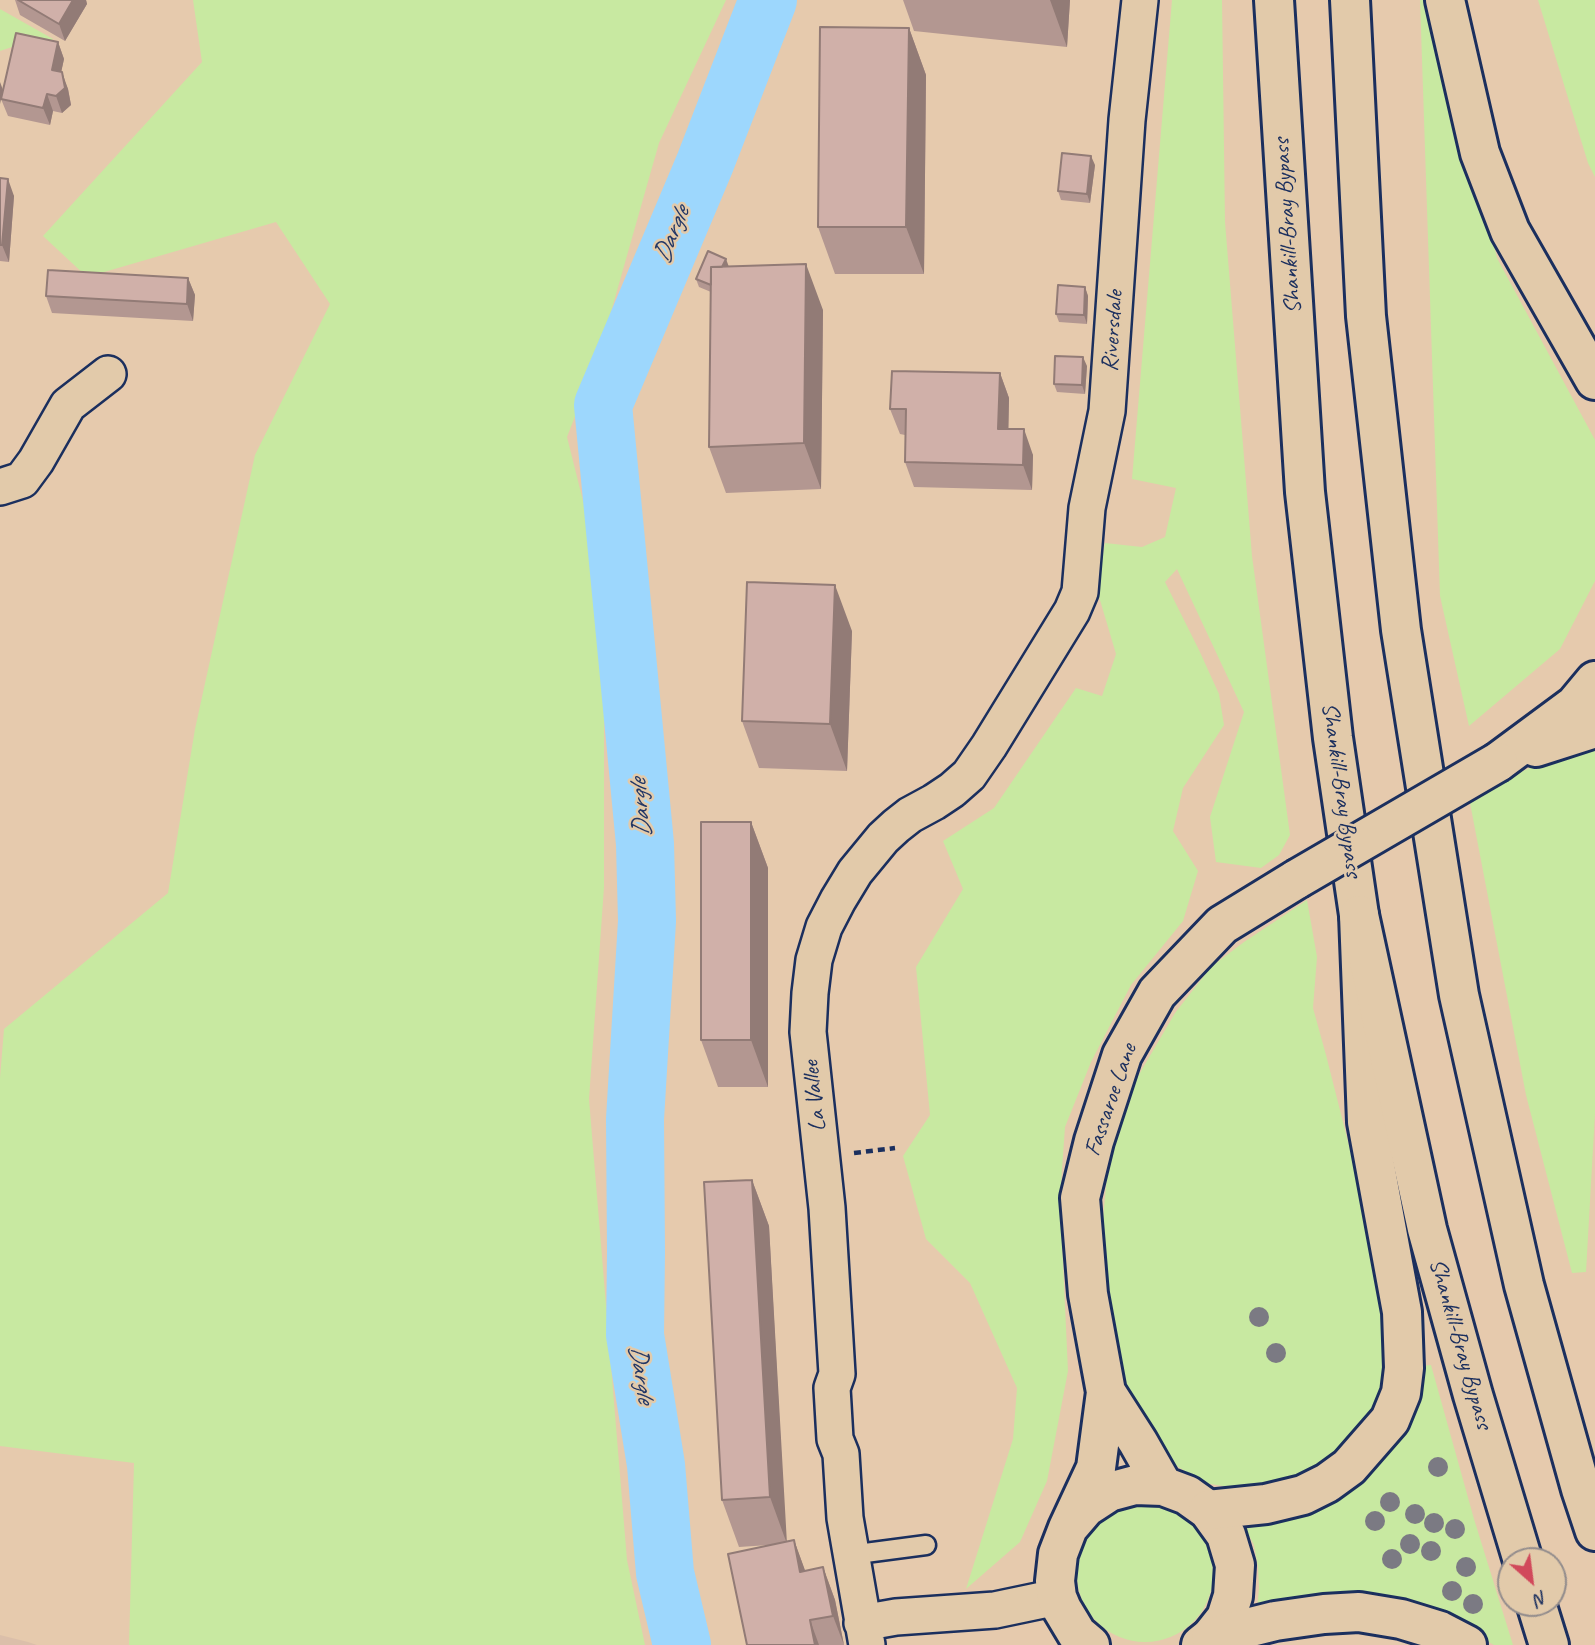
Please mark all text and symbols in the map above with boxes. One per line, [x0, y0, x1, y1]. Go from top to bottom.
street label: Shankill-Bray Bypass [1268, 137, 1308, 315]
water label: Dargle [647, 202, 697, 268]
street label: Riversdale [1096, 289, 1130, 373]
street label: Shankill-Bray Bypass [1315, 701, 1367, 879]
water label: Dargle [623, 778, 659, 838]
street label: Fassaroe Lane [1078, 1040, 1144, 1160]
street label: La Vallee [797, 1059, 833, 1133]
street label: Shankill-Bray Bypass [1422, 1256, 1498, 1432]
water label: Dargle [621, 1343, 661, 1405]
north arrow [1497, 1547, 1567, 1617]
text: N [1530, 1585, 1552, 1612]

